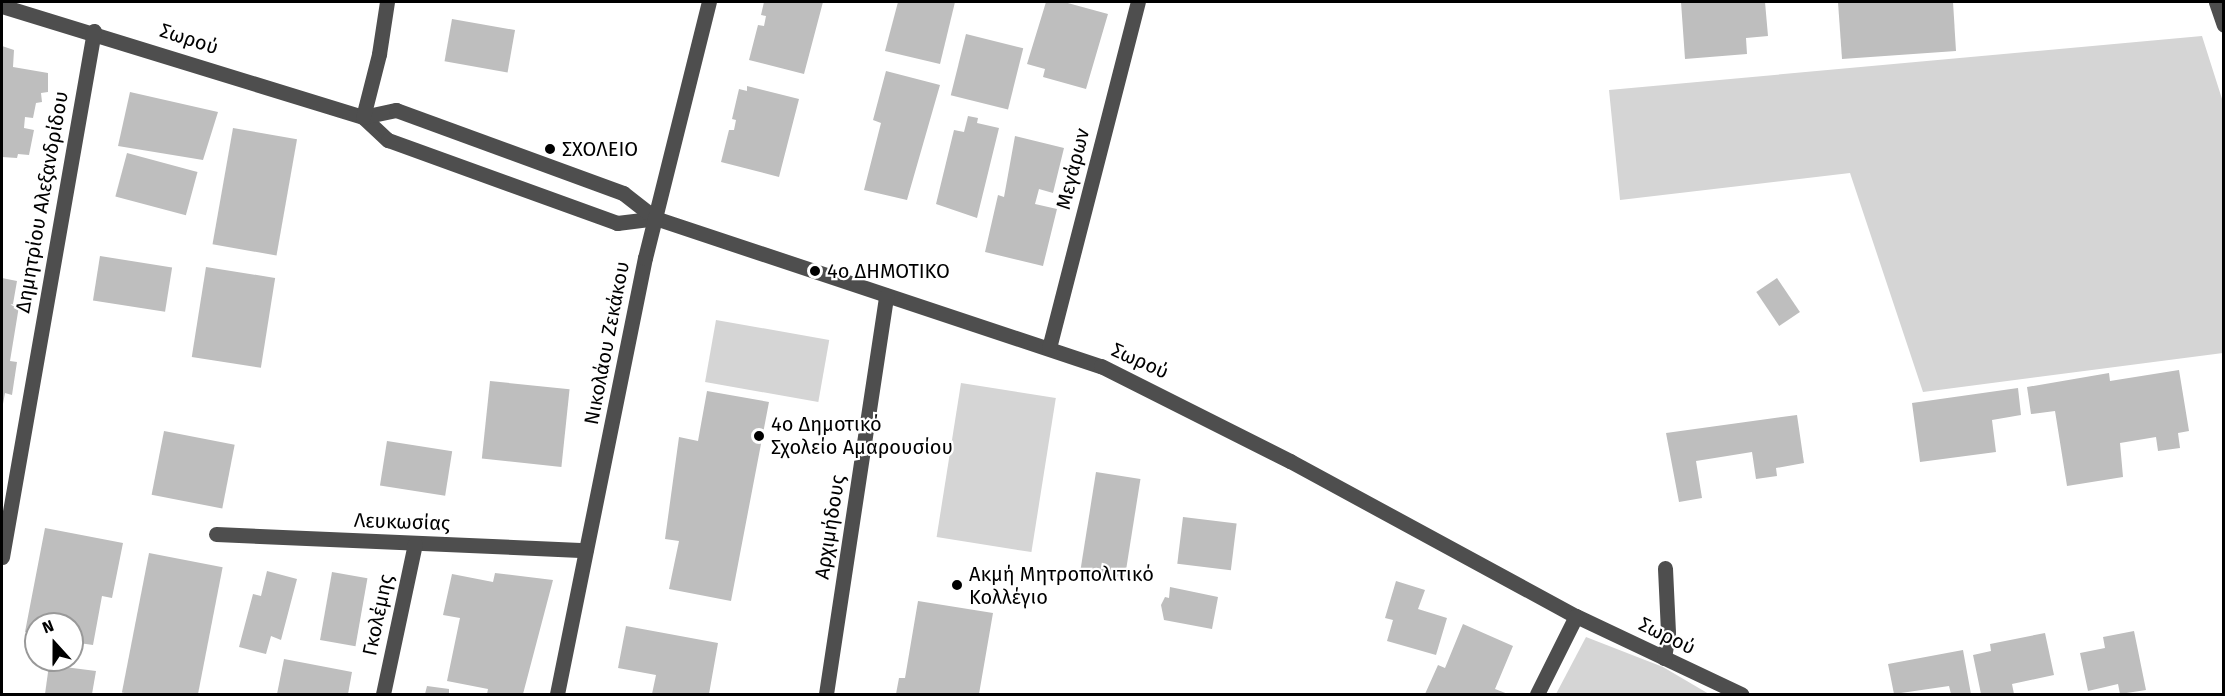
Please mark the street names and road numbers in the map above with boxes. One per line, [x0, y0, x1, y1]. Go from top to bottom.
street label: Σωρού [157, 18, 221, 60]
street label: Δημητρίου Αλεξανδρίδου [11, 89, 73, 315]
street label: Μεγάρων [1051, 126, 1095, 212]
street label: Νικολάου Ζεκάκου [579, 259, 635, 427]
street label: Σωρού [1108, 338, 1172, 384]
street label: Αρχιμήδους [810, 473, 850, 581]
street label: Λευκωσίας [353, 508, 451, 536]
street label: Γκολέμης [358, 572, 398, 658]
street label: Σωρού [1635, 612, 1699, 660]

